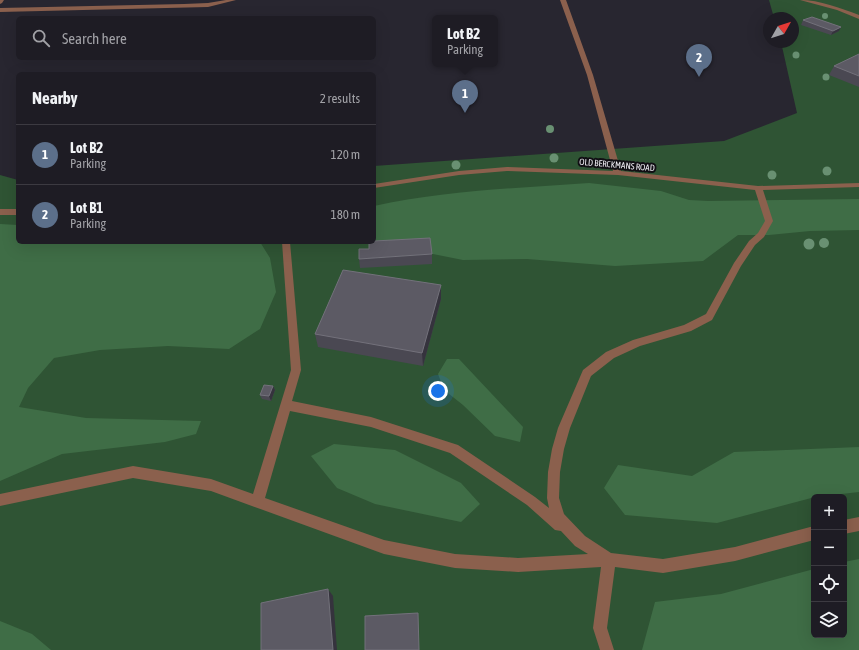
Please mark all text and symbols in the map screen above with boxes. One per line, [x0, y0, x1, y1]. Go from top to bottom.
north arrow [763, 12, 799, 48]
popup [432, 15, 498, 67]
search box [16, 16, 376, 60]
text: Lot B2 [447, 25, 480, 42]
icon: search [30, 27, 52, 49]
text: Search here [62, 30, 127, 47]
text: Parking [447, 42, 483, 57]
pin: 2 [686, 44, 712, 77]
pin: 1 [452, 80, 478, 113]
text: Nearby [32, 88, 78, 108]
text: 2 results [320, 91, 360, 106]
text: Lot B2 [70, 139, 103, 156]
text: 1 [42, 147, 48, 162]
text: 120 m [331, 147, 360, 162]
text: Parking [70, 156, 106, 171]
street label: OLD BERCKMANS ROAD [579, 157, 655, 173]
text: Lot B1 [70, 199, 103, 216]
text: 2 [42, 207, 48, 222]
text: 180 m [331, 207, 360, 222]
text: Parking [70, 216, 106, 231]
your location [428, 381, 448, 401]
map controls [811, 494, 847, 638]
button: + [811, 494, 847, 530]
button: − [811, 530, 847, 566]
button: locate [811, 566, 847, 602]
button: layers [811, 602, 847, 638]

